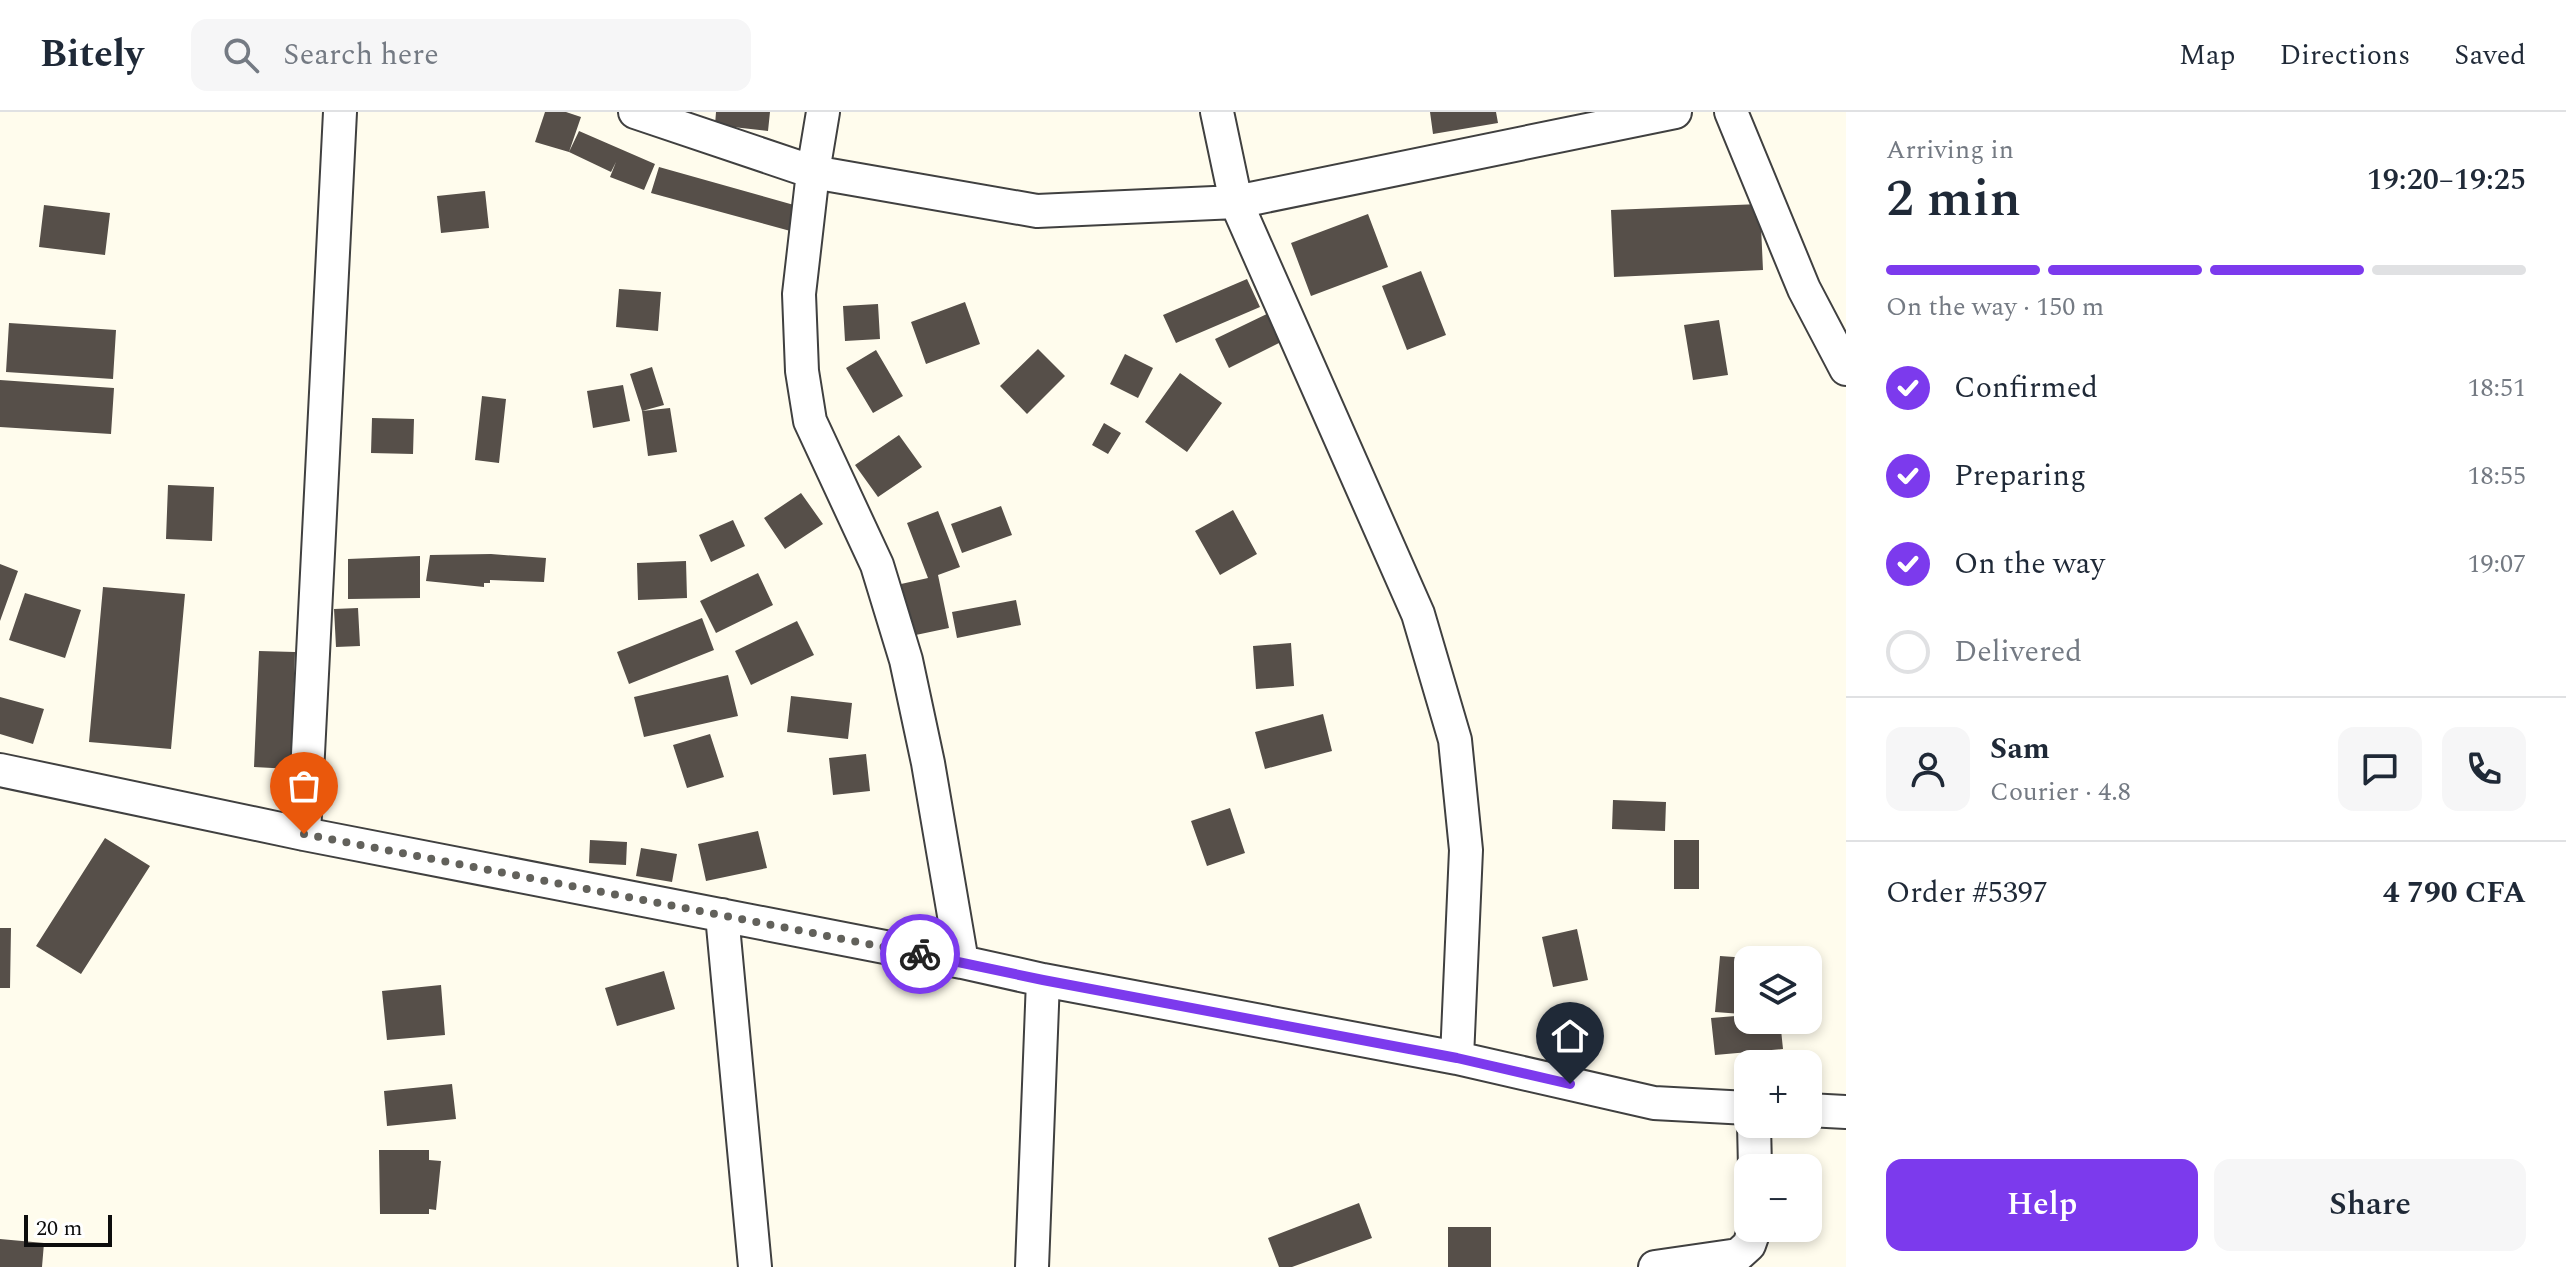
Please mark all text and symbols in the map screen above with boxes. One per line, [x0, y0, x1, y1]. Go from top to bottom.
search box [191, 19, 751, 91]
text: Bitely [40, 26, 143, 84]
text: Search here [283, 32, 439, 78]
icon: search [219, 33, 263, 77]
text: Map [2179, 34, 2236, 77]
text: Directions [2280, 34, 2410, 77]
text: Saved [2454, 34, 2526, 77]
text: Arriving in [1886, 130, 2014, 170]
text: 19:20–19:25 [2367, 157, 2526, 203]
text: 2 min [1886, 160, 2021, 239]
text: On the way · 150 m [1886, 287, 2104, 327]
text: Confirmed [1954, 365, 2098, 411]
icon: check [1886, 366, 1930, 410]
text: 18:51 [2467, 368, 2526, 408]
text: Preparing [1954, 453, 2086, 499]
icon: check [1886, 454, 1930, 498]
text: 18:55 [2467, 456, 2526, 496]
text: On the way [1954, 541, 2105, 587]
icon: check [1886, 542, 1930, 586]
text: 19:07 [2467, 544, 2526, 584]
text: Delivered [1954, 629, 2082, 675]
text: Sam [1990, 726, 2050, 772]
button: person [1886, 727, 1970, 811]
button: chat [2338, 727, 2422, 811]
button: phone [2442, 727, 2526, 811]
pin [270, 752, 338, 834]
icon: bag [282, 764, 326, 808]
text: Courier · 4.8 [1990, 772, 2131, 812]
text: Order #5397 [1886, 870, 2048, 916]
text: 4 790 CFA [2383, 870, 2526, 916]
courier [880, 914, 960, 994]
icon: bike [898, 932, 942, 976]
map controls [1734, 946, 1822, 1242]
button: layers [1734, 946, 1822, 1034]
pin [1536, 1002, 1604, 1084]
icon: home [1548, 1014, 1592, 1058]
button: + [1734, 1050, 1822, 1138]
button: − [1734, 1154, 1822, 1242]
button: Help [1886, 1159, 2198, 1251]
button: Share [2214, 1159, 2526, 1251]
scale bar [24, 1211, 112, 1247]
text: 20 m [36, 1212, 82, 1245]

